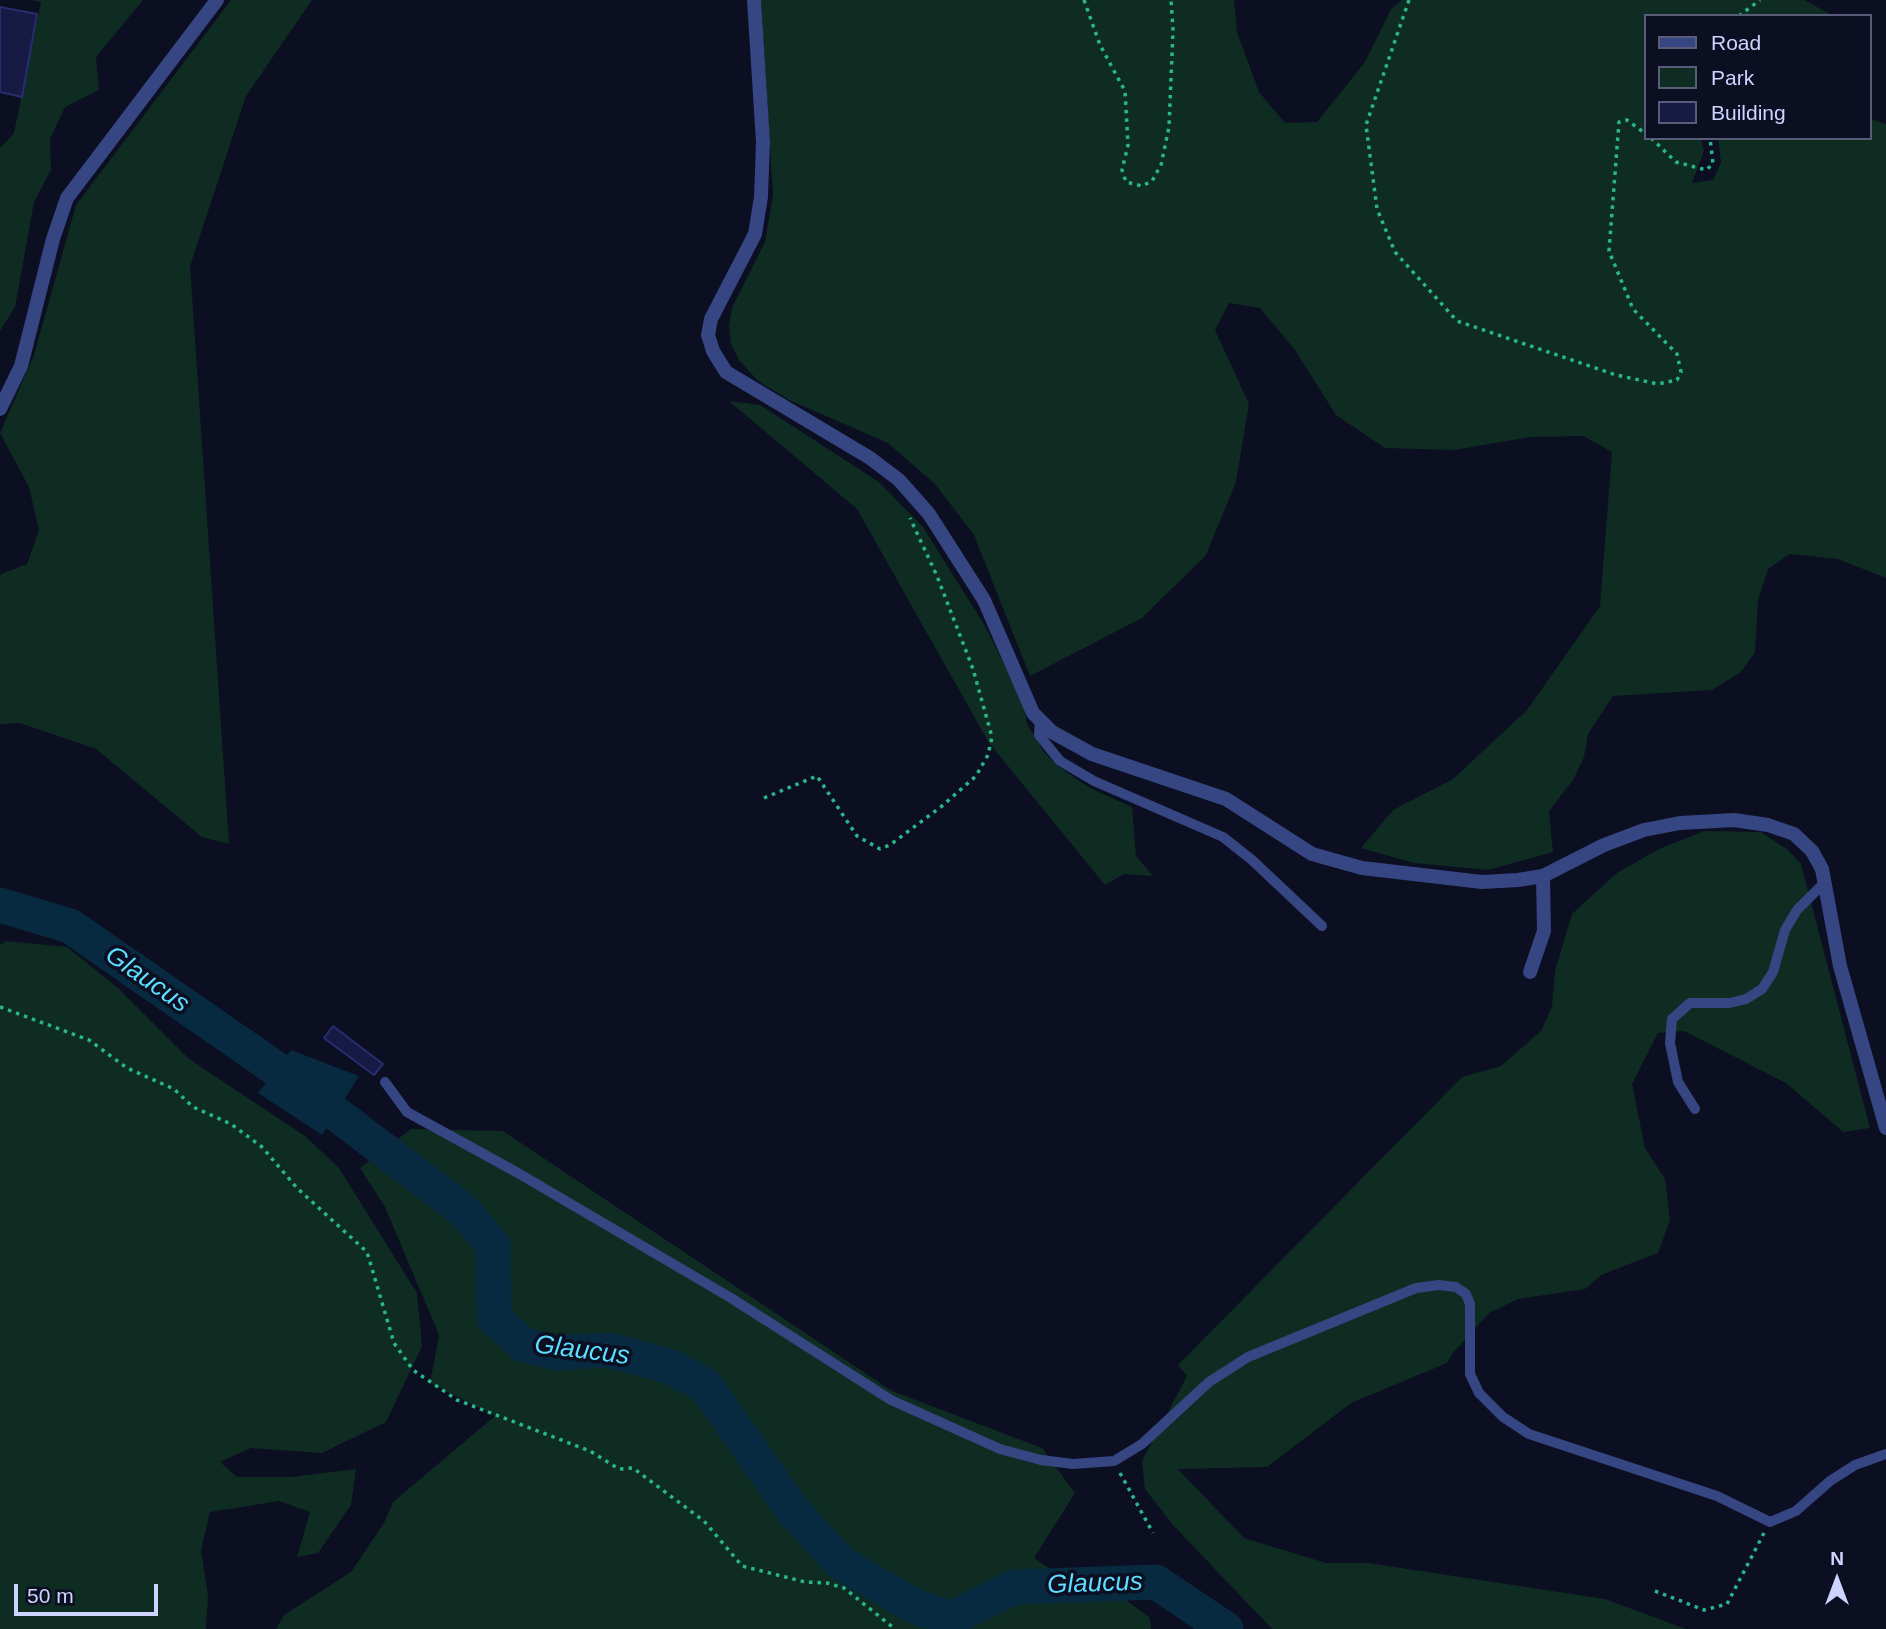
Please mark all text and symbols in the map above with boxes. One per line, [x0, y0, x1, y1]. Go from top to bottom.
legend [1644, 14, 1872, 140]
text: Road [1711, 31, 1761, 54]
text: Park [1711, 66, 1754, 89]
text: Building [1711, 101, 1786, 124]
water label: Glaucus [99, 940, 195, 1020]
water label: Glaucus [533, 1330, 631, 1372]
north arrow [1802, 1545, 1872, 1615]
text: N [1830, 1548, 1844, 1569]
water label: Glaucus [1047, 1567, 1143, 1601]
scale bar [18, 1570, 161, 1614]
text: 50 m [27, 1584, 74, 1607]

